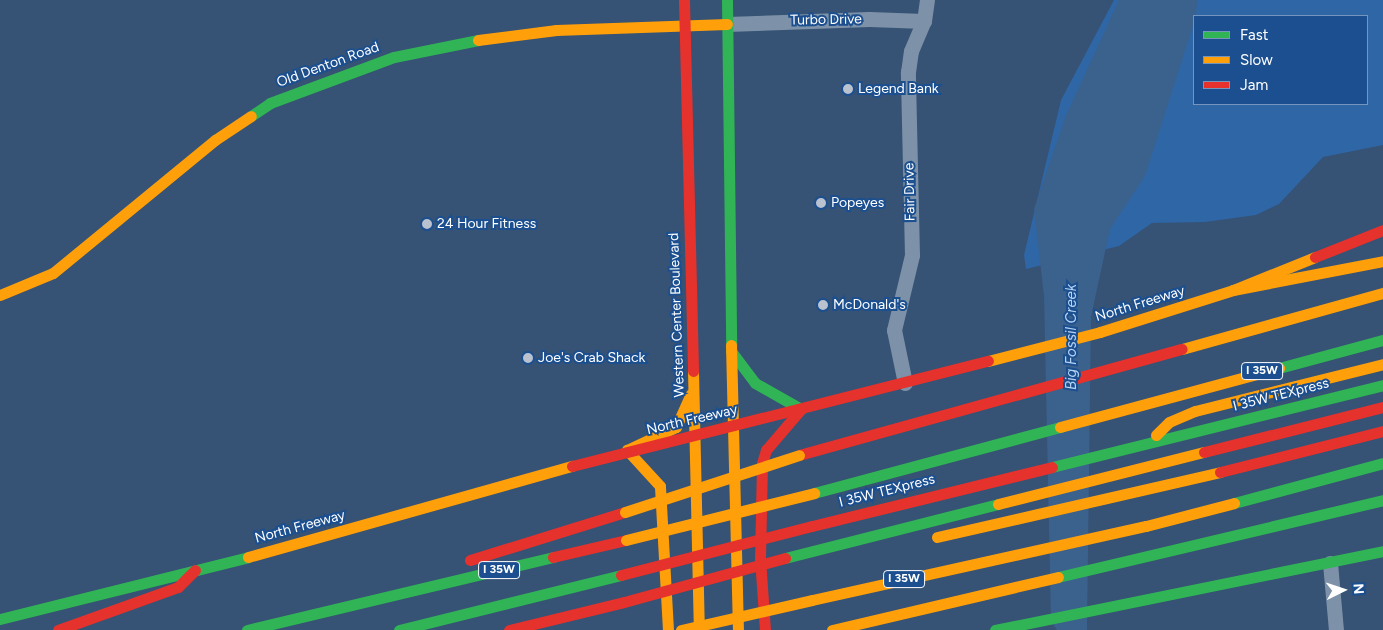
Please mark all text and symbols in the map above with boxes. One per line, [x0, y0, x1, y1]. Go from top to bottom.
street label: Turbo Drive [790, 11, 862, 29]
legend [1193, 15, 1368, 105]
text: Fast [1240, 26, 1268, 44]
street label: Old Denton Road [275, 39, 381, 91]
text: Slow [1240, 51, 1273, 69]
text: Jam [1240, 76, 1268, 94]
place label: Legend Bank [858, 81, 939, 97]
marker: Legend Bank [842, 83, 854, 95]
street label: Fair Drive [901, 163, 919, 221]
place label: Popeyes [831, 195, 884, 211]
marker: Popeyes [815, 197, 827, 209]
place label: 24 Hour Fitness [437, 216, 536, 232]
marker: 24 Hour Fitness [421, 218, 433, 230]
street label: Western Center Boulevard [666, 232, 688, 398]
street label: North Freeway [1093, 282, 1187, 326]
water label: Big Fossil Creek [1063, 284, 1081, 390]
place label: McDonald's [833, 297, 906, 313]
marker: McDonald's [817, 299, 829, 311]
place label: Joe's Crab Shack [538, 350, 645, 366]
marker: Joe's Crab Shack [522, 352, 534, 364]
road number: I 35W [1241, 362, 1283, 381]
street label: I 35W TEXpress [1231, 375, 1331, 415]
street label: North Freeway [645, 401, 739, 439]
street label: I 35W TEXpress [837, 471, 937, 511]
street label: North Freeway [253, 507, 347, 547]
road number: I 35W [478, 560, 520, 580]
north arrow [1318, 565, 1368, 615]
road number: I 35W [883, 570, 925, 588]
text: N [1350, 583, 1367, 595]

